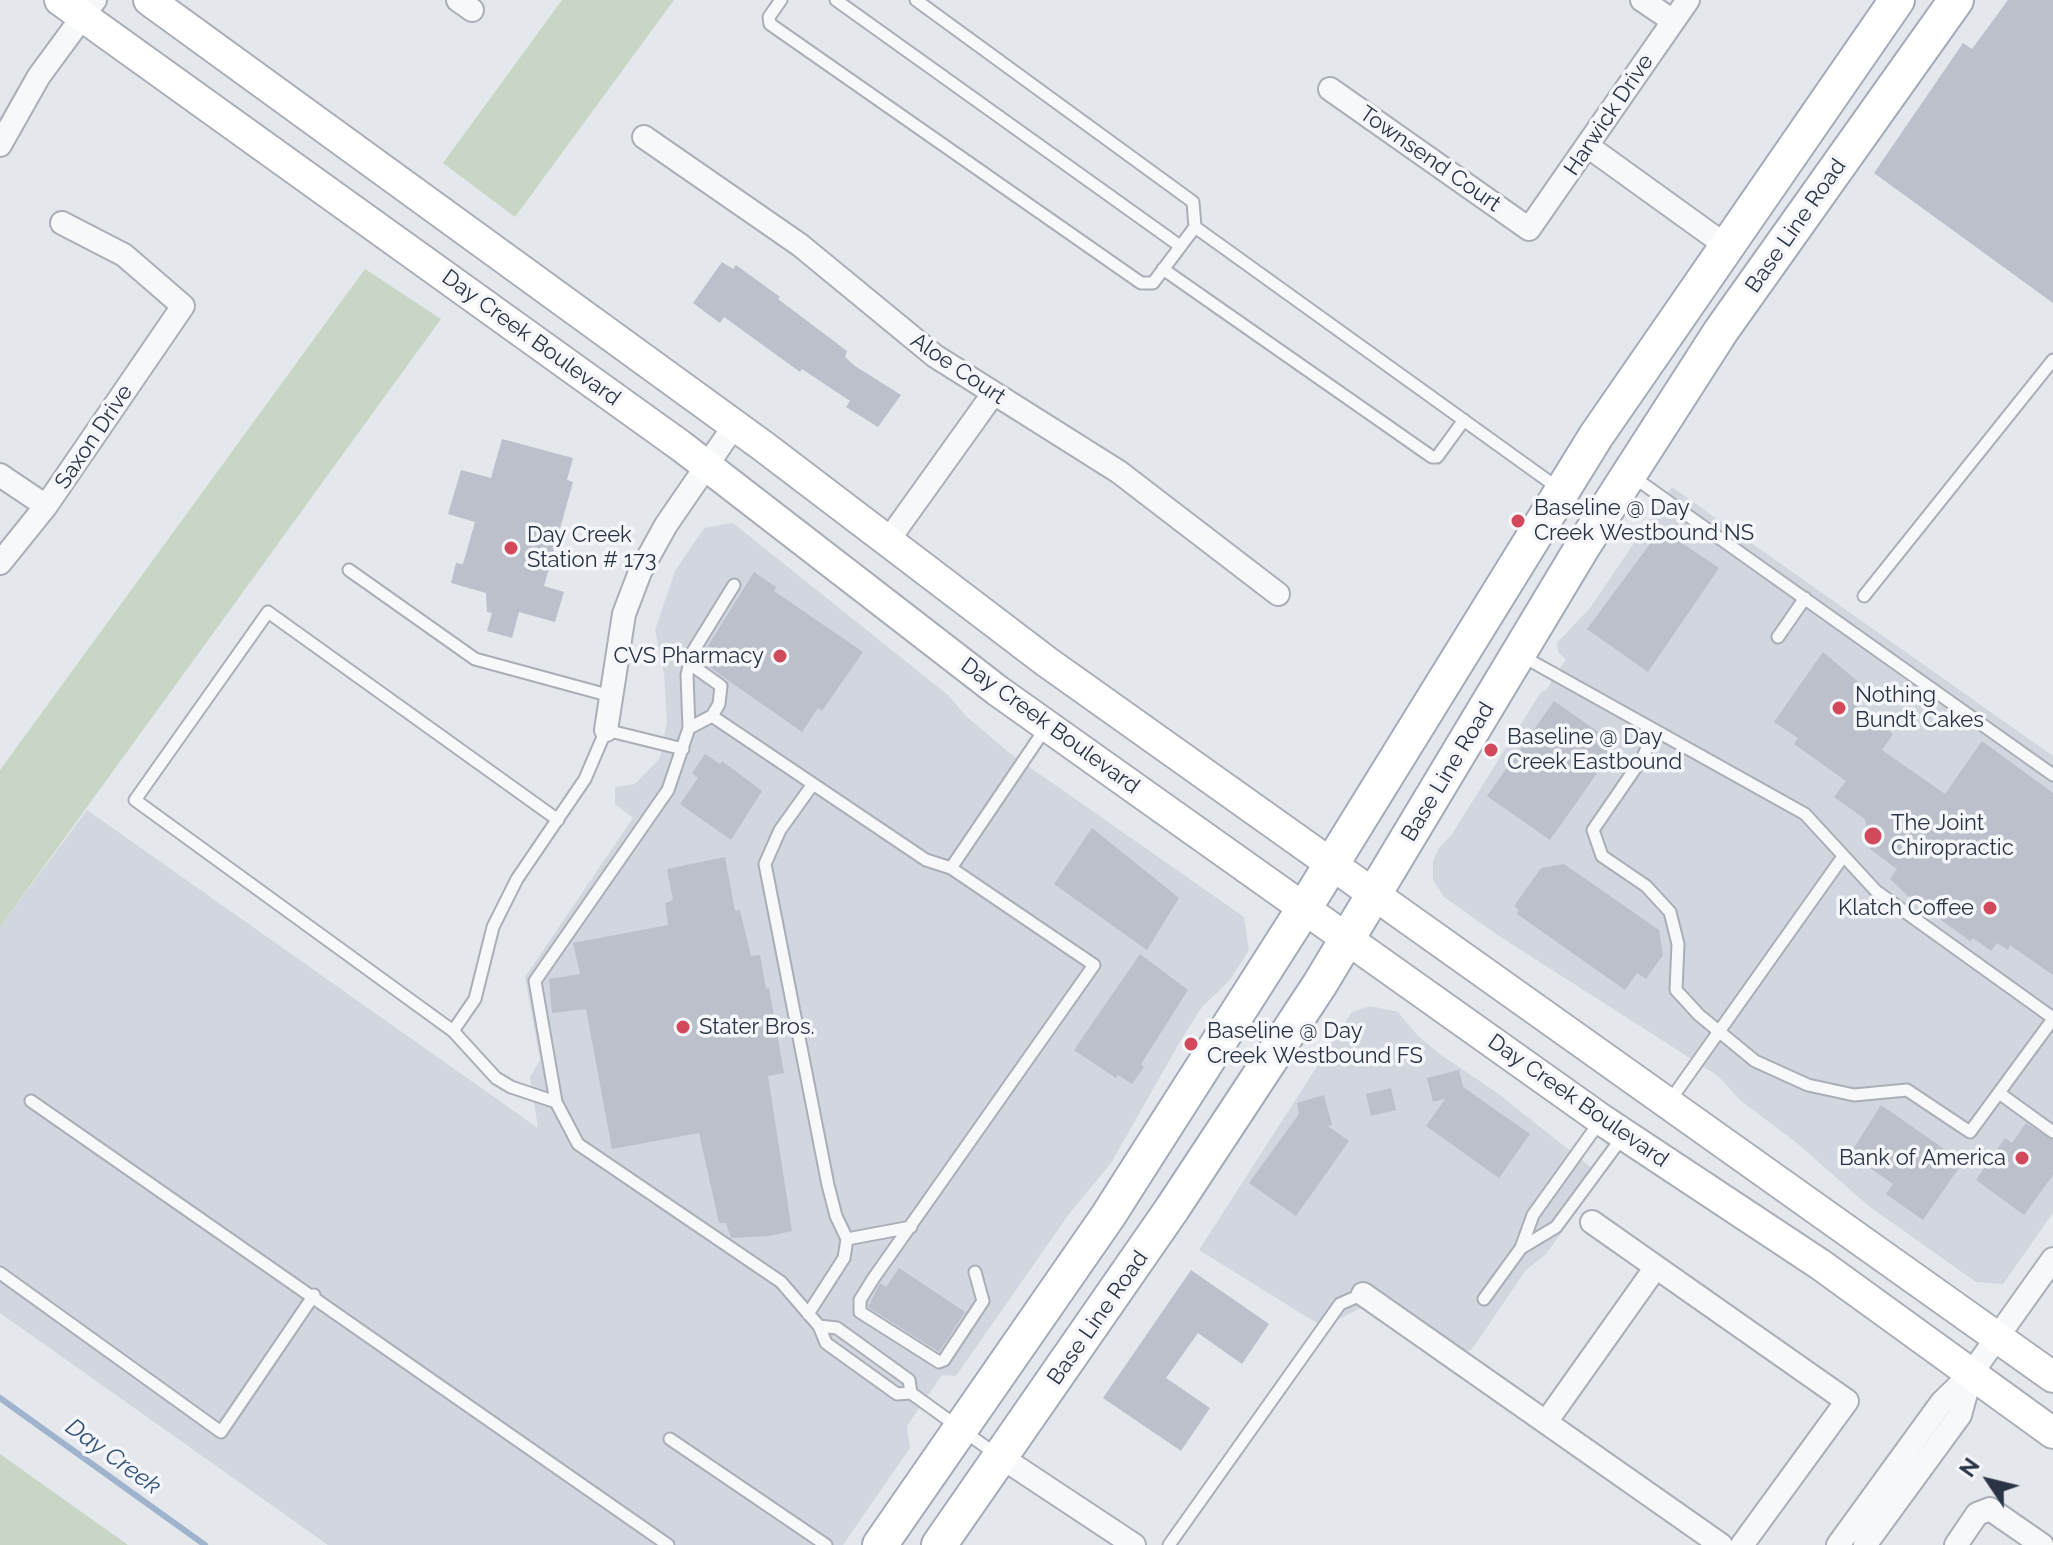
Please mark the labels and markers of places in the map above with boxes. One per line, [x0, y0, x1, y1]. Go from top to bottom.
place label: Baseline @ Day Creek Westbound NS [1534, 495, 1754, 546]
marker: Baseline @ Day Creek Westbound NS [1509, 512, 1527, 530]
place label: Day Creek Station # 173 [527, 522, 657, 574]
marker: Day Creek Station # 173 [502, 539, 520, 557]
place label: CVS Pharmacy [613, 643, 764, 669]
marker: CVS Pharmacy [771, 647, 789, 665]
place label: Nothing Bundt Cakes [1855, 682, 1984, 734]
marker: Nothing Bundt Cakes [1830, 699, 1848, 717]
place label: Baseline @ Day Creek Eastbound [1507, 724, 1682, 776]
marker: Baseline @ Day Creek Eastbound [1482, 741, 1500, 759]
place label: The Joint Chiropractic [1891, 810, 2014, 862]
marker: The Joint Chiropractic [1862, 825, 1884, 847]
place label: Klatch Coffee [1838, 895, 1974, 921]
marker: Klatch Coffee [1981, 899, 1999, 917]
place label: Stater Bros. [699, 1014, 815, 1040]
marker: Stater Bros. [674, 1018, 692, 1036]
place label: Baseline @ Day Creek Westbound FS [1207, 1018, 1423, 1070]
marker: Baseline @ Day Creek Westbound FS [1182, 1035, 1200, 1053]
place label: Bank of America [1839, 1145, 2006, 1171]
marker: Bank of America [2013, 1149, 2031, 1167]

